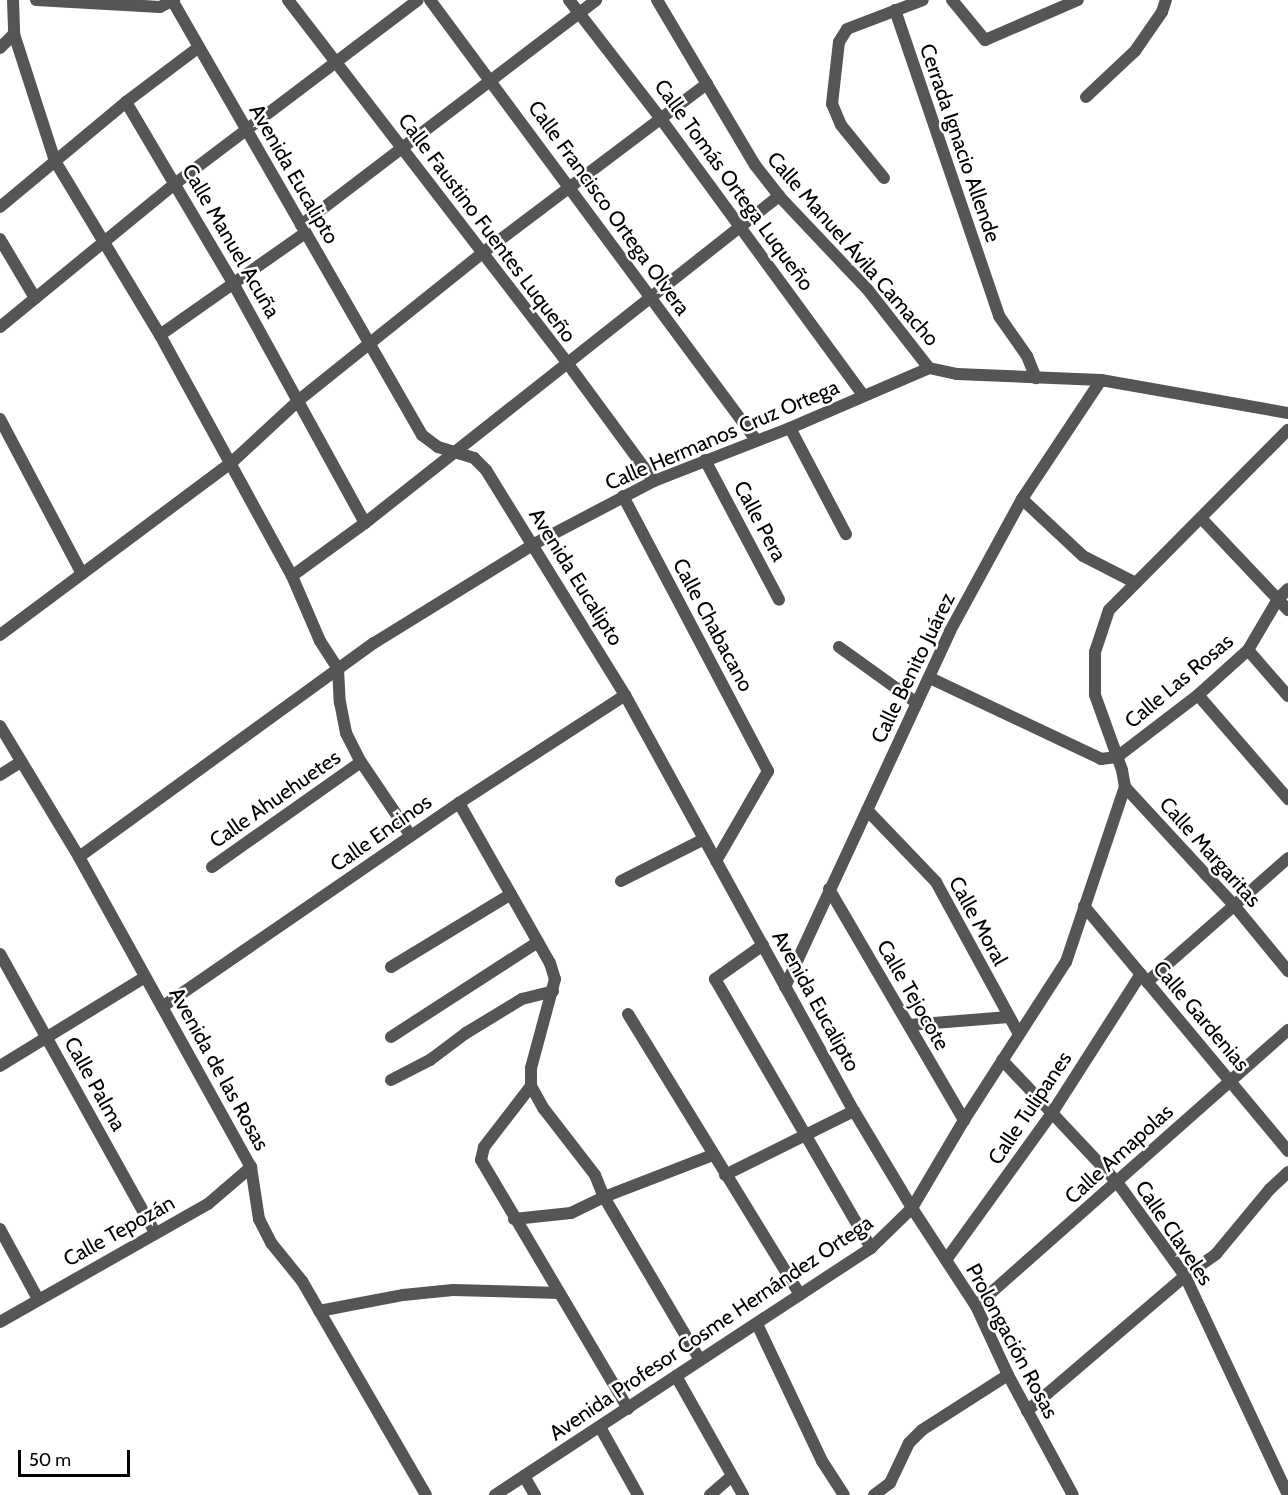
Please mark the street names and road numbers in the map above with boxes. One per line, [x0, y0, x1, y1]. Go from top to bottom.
street label: Cerrada Ignacio Allende [914, 41, 1006, 245]
street label: Calle Tomás Ortega Luqueño [649, 74, 819, 296]
street label: Calle Francisco Ortega Olvera [523, 96, 695, 320]
street label: Avenida Eucalipto [244, 100, 344, 248]
street label: Calle Faustino Fuentes Luqueño [393, 109, 581, 347]
street label: Calle Manuel Ávila Camacho [762, 147, 944, 351]
street label: Calle Manuel Acuña [177, 160, 285, 322]
street label: Calle Hermanos Cruz Ortega [601, 374, 843, 496]
street label: Calle Pera [728, 477, 792, 565]
street label: Avenida Eucalipto [524, 504, 628, 650]
street label: Calle Chabacano [667, 554, 759, 696]
street label: Calle Benito Juárez [866, 589, 960, 747]
street label: Calle Las Rosas [1120, 628, 1238, 734]
street label: Calle Ahuehuetes [205, 745, 345, 853]
street label: Calle Encinos [326, 789, 436, 877]
street label: Calle Margaritas [1154, 792, 1266, 912]
street label: Calle Moral [943, 872, 1013, 970]
street label: Avenida Eucalipto [767, 926, 865, 1076]
street label: Calle Tejocote [871, 935, 955, 1055]
street label: Calle Gardenias [1148, 956, 1254, 1076]
street label: Avenida de las Rosas [164, 983, 274, 1155]
street label: Calle Palma [59, 1033, 131, 1135]
street label: Calle Tulipanes [983, 1047, 1077, 1169]
street label: Calle Amapolas [1060, 1099, 1178, 1209]
street label: Calle Claveles [1130, 1176, 1218, 1290]
street label: Calle Tepozán [59, 1190, 179, 1272]
street label: Avenida Profesor Cosme Hernández Ortega [544, 1210, 878, 1446]
street label: Prolongación Rosas [961, 1259, 1063, 1423]

